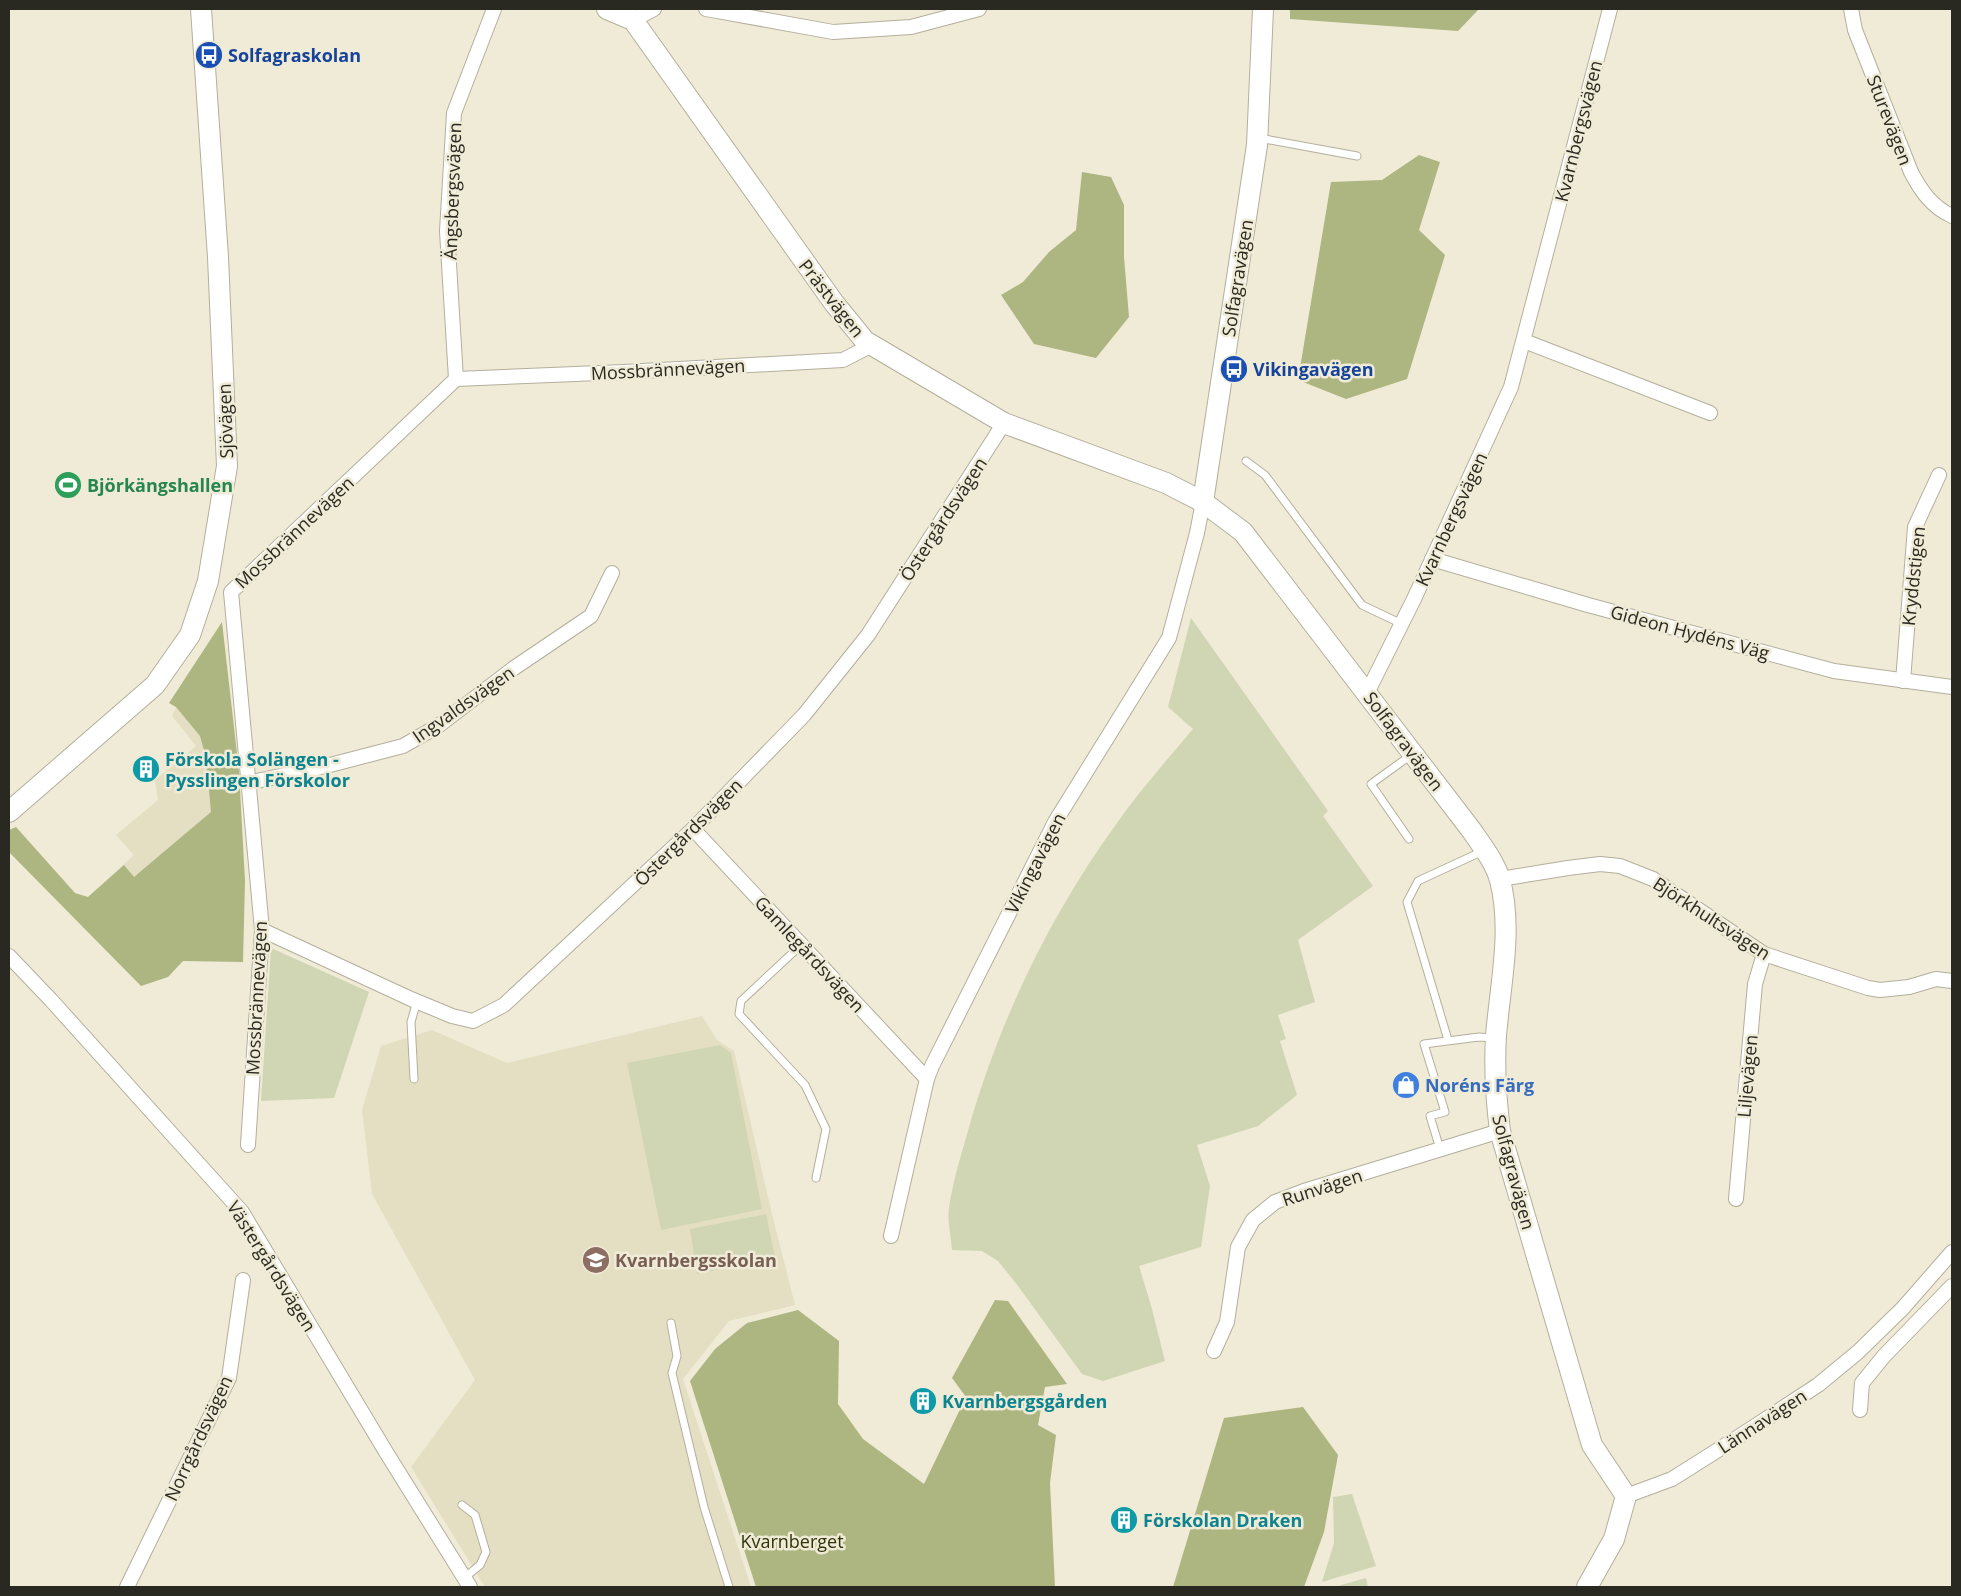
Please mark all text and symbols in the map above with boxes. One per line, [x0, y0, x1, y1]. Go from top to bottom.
bus stop icon: Solfagraskolan [194, 40, 224, 70]
place label: Solfagraskolan [228, 43, 361, 67]
street label: Kvarnbergsvägen [1549, 58, 1607, 204]
street label: Sturevägen [1862, 71, 1918, 169]
street label: Ängsbergsvägen [438, 122, 466, 260]
street label: Solfagravägen [1216, 218, 1258, 338]
street label: Prästvägen [794, 254, 870, 342]
street label: Mossbrännevägen [590, 353, 746, 385]
bus stop icon: Vikingavägen [1219, 354, 1249, 384]
place label: Vikingavägen [1253, 357, 1373, 381]
street label: Sjövägen [212, 383, 238, 459]
street label: Kvarnbergsvägen [1409, 448, 1493, 590]
street label: Östergårdsvägen [894, 452, 992, 586]
sports icon: Björkängshallen [53, 470, 83, 500]
street label: Mossbrännevägen [229, 470, 359, 594]
place label: Björkängshallen [87, 473, 233, 497]
street label: Kryddstigen [1896, 525, 1930, 627]
street label: Gideon Hydéns Väg [1608, 599, 1772, 665]
street label: Ingvaldsvägen [407, 660, 519, 748]
street label: Solfagravägen [1359, 687, 1449, 795]
place label: Förskola Solängen - Pysslingen Förskolor [165, 747, 350, 792]
building icon: Förskola Solängen - Pysslingen Förskolor [131, 754, 161, 784]
street label: Östergårdsvägen [629, 773, 747, 891]
street label: Vikingavägen [999, 809, 1071, 917]
street label: Björkhultsvägen [1649, 871, 1775, 965]
street label: Gamlegårdsvägen [750, 891, 870, 1017]
street label: Mossbrännevägen [240, 920, 272, 1076]
street label: Liljevägen [1731, 1034, 1763, 1118]
shop icon: Noréns Färg [1391, 1070, 1421, 1100]
place label: Noréns Färg [1425, 1073, 1534, 1097]
street label: Solfagravägen [1487, 1112, 1541, 1232]
street label: Runvägen [1279, 1163, 1365, 1211]
street label: Västergårdsvägen [222, 1196, 322, 1336]
school or university icon: Kvarnbergsskolan [581, 1245, 611, 1275]
place label: Kvarnbergsskolan [615, 1248, 777, 1272]
street label: Norrgårdsvägen [158, 1371, 238, 1505]
street label: Lännavägen [1713, 1383, 1811, 1459]
building icon: Kvarnbergsgården [908, 1386, 938, 1416]
place label: Kvarnbergsgården [942, 1389, 1107, 1413]
building icon: Förskolan Draken [1109, 1505, 1139, 1535]
place label: Förskolan Draken [1143, 1508, 1302, 1532]
park label: Kvarnberget [740, 1529, 844, 1553]

